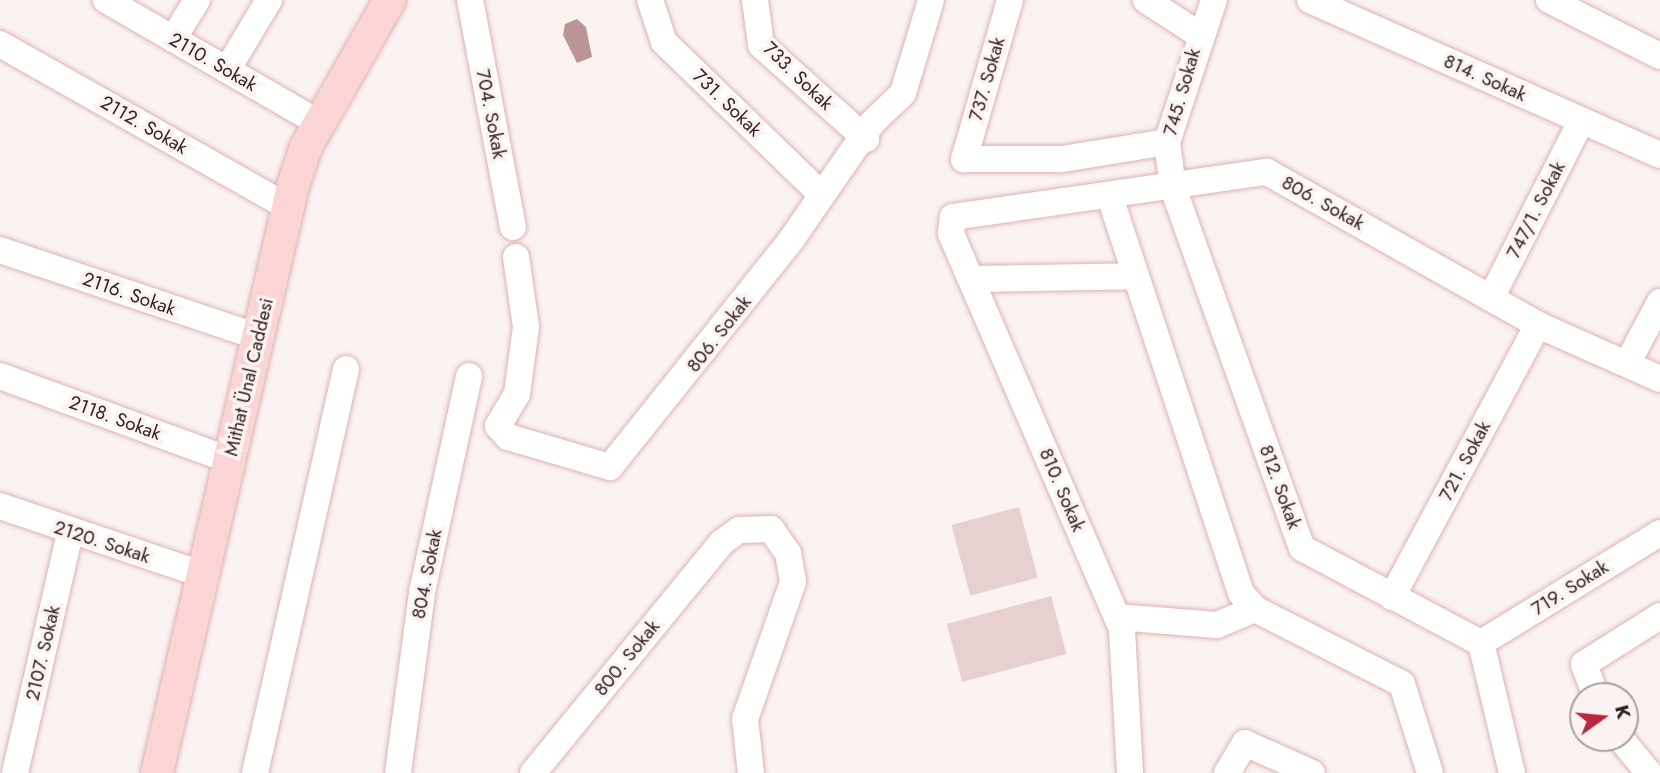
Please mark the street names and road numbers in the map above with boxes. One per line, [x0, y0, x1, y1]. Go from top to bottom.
street label: 2110. Sokak [165, 28, 261, 96]
street label: 737. Sokak [964, 34, 1010, 124]
street label: 733. Sokak [758, 37, 838, 115]
street label: 745. Sokak [1159, 46, 1205, 138]
street label: 814. Sokak [1440, 50, 1530, 106]
street label: 731. Sokak [688, 65, 766, 141]
street label: 704. Sokak [471, 67, 511, 161]
street label: 2112. Sokak [96, 91, 192, 159]
street label: 747/1. Sokak [1502, 158, 1570, 262]
street label: 806. Sokak [1278, 171, 1368, 235]
street label: 2116. Sokak [79, 267, 179, 321]
street label: 806. Sokak [682, 291, 756, 377]
street label: Mithat Ünal Caddesi [220, 296, 278, 458]
street label: 2118. Sokak [66, 391, 164, 445]
street label: 721. Sokak [1434, 417, 1496, 505]
street label: 812. Sokak [1254, 442, 1306, 532]
street label: 810. Sokak [1034, 445, 1090, 535]
street label: 2120. Sokak [51, 516, 153, 568]
street label: 804. Sokak [407, 527, 447, 621]
street label: 719. Sokak [1527, 555, 1613, 621]
street label: 2107. Sokak [21, 603, 65, 703]
street label: 800. Sokak [589, 615, 665, 701]

